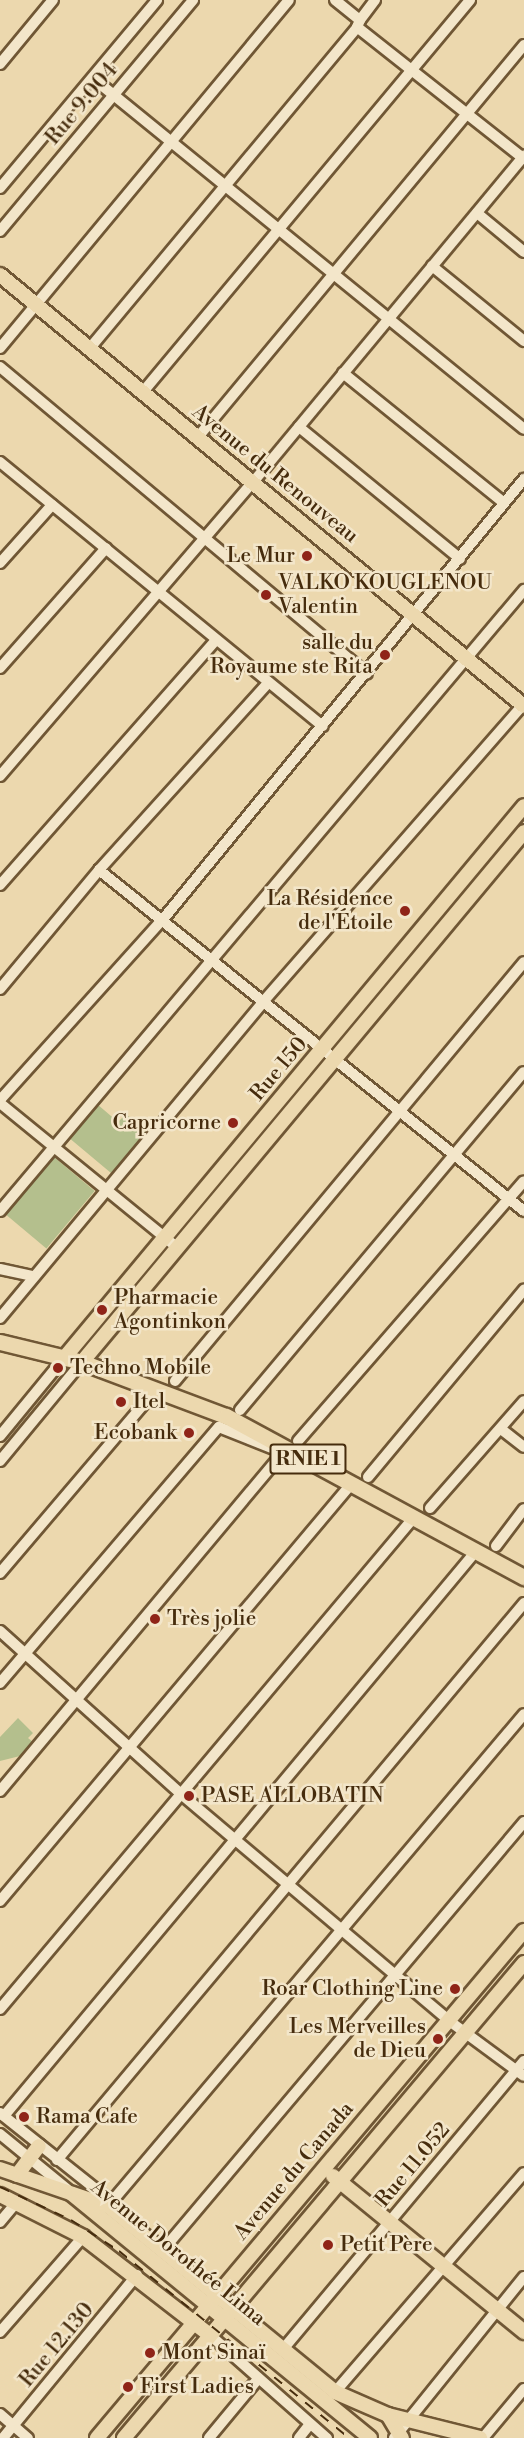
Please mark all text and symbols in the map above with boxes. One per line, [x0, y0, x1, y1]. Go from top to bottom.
street label: Rue 9.004 [40, 58, 124, 150]
street label: Avenue du Renouveau [187, 399, 363, 549]
place label: Le Mur [227, 543, 295, 569]
marker: Le Mur [300, 549, 314, 563]
place label: VALKO KOUGLENOU Valentin [278, 570, 492, 620]
marker: VALKO KOUGLENOU Valentin [259, 588, 273, 602]
place label: salle du Royaume ste Rita [210, 630, 373, 680]
marker: salle du Royaume ste Rita [378, 648, 392, 662]
place label: La Résidence de l'Étoile [267, 886, 393, 936]
marker: La Résidence de l'Étoile [398, 904, 412, 918]
street label: Rue 150 [245, 1032, 313, 1106]
place label: Capricorne [112, 1110, 221, 1136]
marker: Capricorne [226, 1116, 240, 1130]
place label: Pharmacie Agontinkon [114, 1285, 226, 1335]
marker: Pharmacie Agontinkon [95, 1303, 109, 1317]
place label: Techno Mobile [70, 1355, 211, 1381]
marker: Techno Mobile [51, 1361, 65, 1375]
place label: Itel [133, 1389, 165, 1415]
marker: Itel [114, 1395, 128, 1409]
place label: Ecobank [94, 1420, 177, 1446]
marker: Ecobank [182, 1426, 196, 1440]
road number: RNIE 1 [269, 1442, 347, 1476]
place label: Très jolie [167, 1606, 256, 1632]
marker: Très jolie [148, 1612, 162, 1626]
place label: PASE ALLOBATIN [201, 1783, 384, 1809]
marker: PASE ALLOBATIN [182, 1789, 196, 1803]
place label: Roar Clothing Line [262, 1976, 443, 2002]
marker: Roar Clothing Line [448, 1982, 462, 1996]
place label: Les Merveilles de Dieu [289, 2014, 426, 2064]
marker: Les Merveilles de Dieu [431, 2032, 445, 2046]
street label: Avenue du Canada [229, 2097, 359, 2245]
place label: Rama Cafe [36, 2104, 138, 2130]
marker: Rama Cafe [17, 2110, 31, 2124]
street label: Rue 11.052 [370, 2118, 456, 2212]
street label: Avenue Dorothée Lima [85, 2175, 271, 2331]
place label: Petit Père [340, 2232, 433, 2258]
marker: Petit Père [321, 2238, 335, 2252]
street label: Rue 12.130 [14, 2298, 100, 2392]
place label: Mont Sinaï [162, 2340, 266, 2366]
marker: Mont Sinaï [143, 2346, 157, 2360]
place label: First Ladies [140, 2374, 254, 2400]
marker: First Ladies [121, 2380, 135, 2394]

